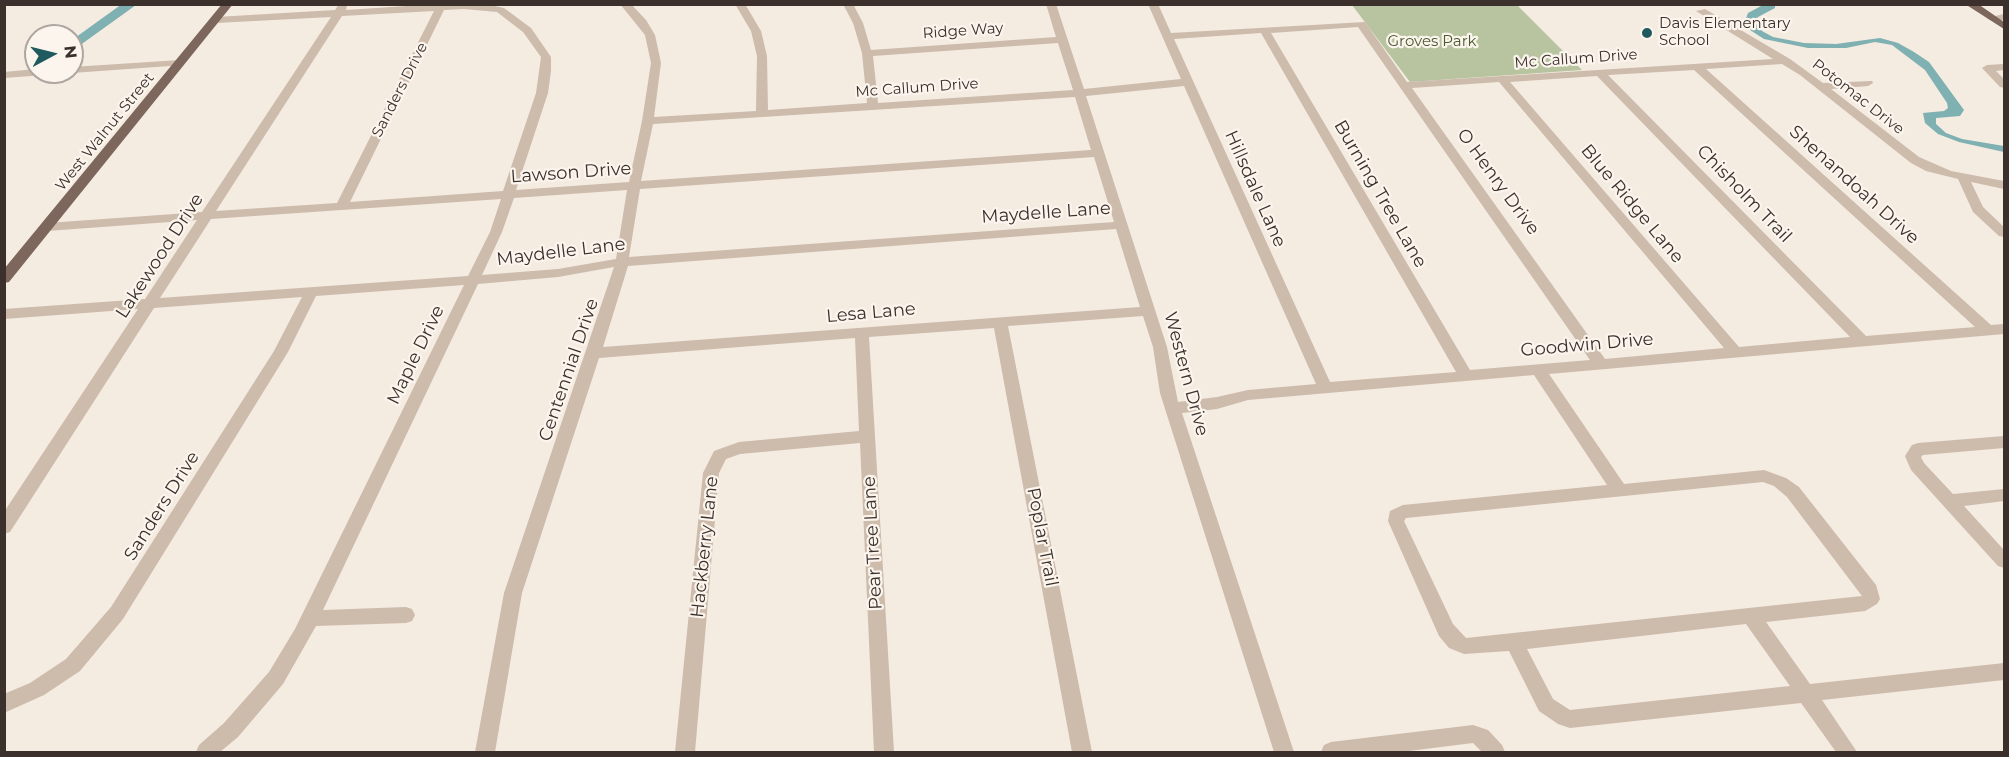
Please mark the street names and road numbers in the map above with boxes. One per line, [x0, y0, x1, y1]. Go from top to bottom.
street label: Ridge Way [922, 19, 1004, 43]
street label: Sanders Drive [368, 40, 432, 140]
street label: Mc Callum Drive [1514, 46, 1638, 72]
street label: Potomac Drive [1808, 56, 1908, 138]
street label: West Walnut Street [52, 69, 158, 195]
street label: Mc Callum Drive [855, 75, 979, 101]
street label: Burning Tree Lane [1329, 116, 1431, 272]
street label: Shenandoah Drive [1785, 121, 1923, 249]
street label: O Henry Drive [1452, 125, 1544, 239]
street label: Hillsdale Lane [1220, 127, 1290, 251]
street label: Blue Ridge Lane [1576, 140, 1688, 268]
street label: Chisholm Trail [1692, 141, 1796, 247]
street label: Lawson Drive [510, 158, 632, 188]
street label: Lakewood Drive [112, 190, 208, 322]
street label: Maydelle Lane [981, 198, 1111, 228]
street label: Maydelle Lane [495, 233, 627, 271]
street label: Centennial Drive [534, 296, 604, 444]
street label: Lesa Lane [825, 298, 917, 328]
street label: Maple Drive [383, 302, 449, 408]
street label: Western Drive [1159, 310, 1213, 438]
street label: Goodwin Drive [1520, 328, 1654, 362]
street label: Sanders Drive [120, 447, 204, 565]
street label: Hackberry Lane [687, 475, 723, 619]
street label: Pear Tree Lane [859, 476, 887, 610]
street label: Poplar Trail [1022, 486, 1062, 588]

